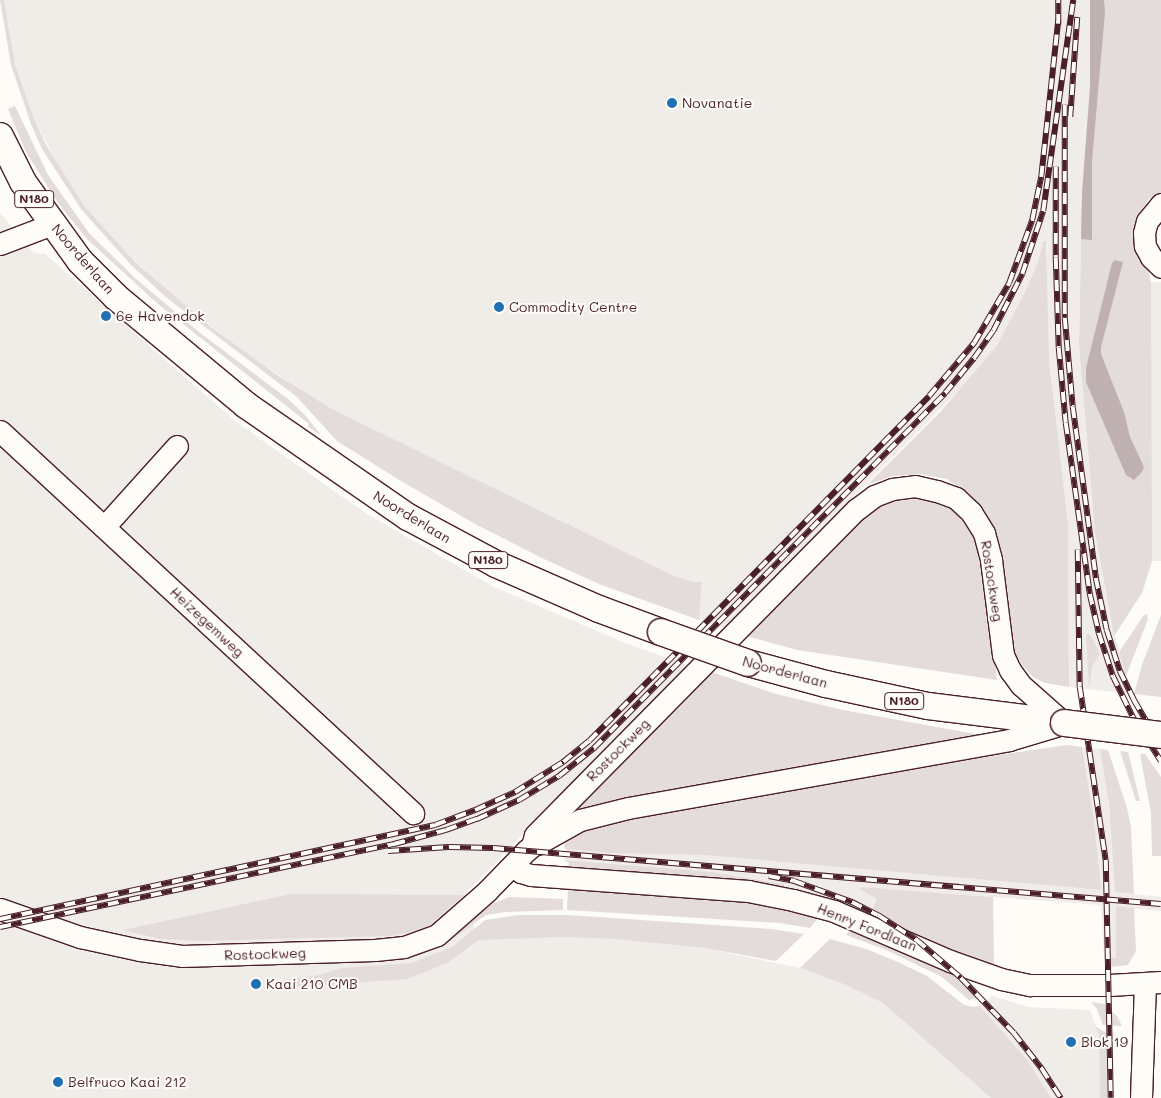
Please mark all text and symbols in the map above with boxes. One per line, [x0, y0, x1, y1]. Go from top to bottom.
place label: Novanatie [682, 95, 752, 111]
marker: Novanatie [666, 97, 678, 109]
road number: N180 [14, 190, 54, 208]
street label: Noorderlaan [48, 221, 118, 297]
place label: Commodity Centre [509, 299, 637, 315]
marker: Commodity Centre [493, 301, 505, 313]
place label: 6e Havendok [116, 308, 205, 324]
marker: 6e Havendok [100, 310, 112, 322]
street label: Noorderlaan [370, 487, 454, 547]
street label: Rostockweg [977, 539, 1007, 623]
road number: N180 [468, 550, 508, 570]
street label: Heizegemweg [167, 583, 247, 661]
street label: Noorderlaan [741, 653, 829, 691]
road number: N180 [884, 691, 924, 710]
street label: Rostockweg [583, 715, 653, 785]
street label: Henry Fordlaan [815, 899, 919, 955]
street label: Rostockweg [224, 944, 306, 964]
place label: Kaai 210 CMB [266, 976, 358, 992]
marker: Kaai 210 CMB [250, 978, 262, 990]
place label: Blok 19 [1081, 1034, 1128, 1050]
marker: Blok 19 [1065, 1036, 1077, 1048]
place label: Belfruco Kaai 212 [68, 1074, 187, 1090]
marker: Belfruco Kaai 212 [52, 1076, 64, 1088]

